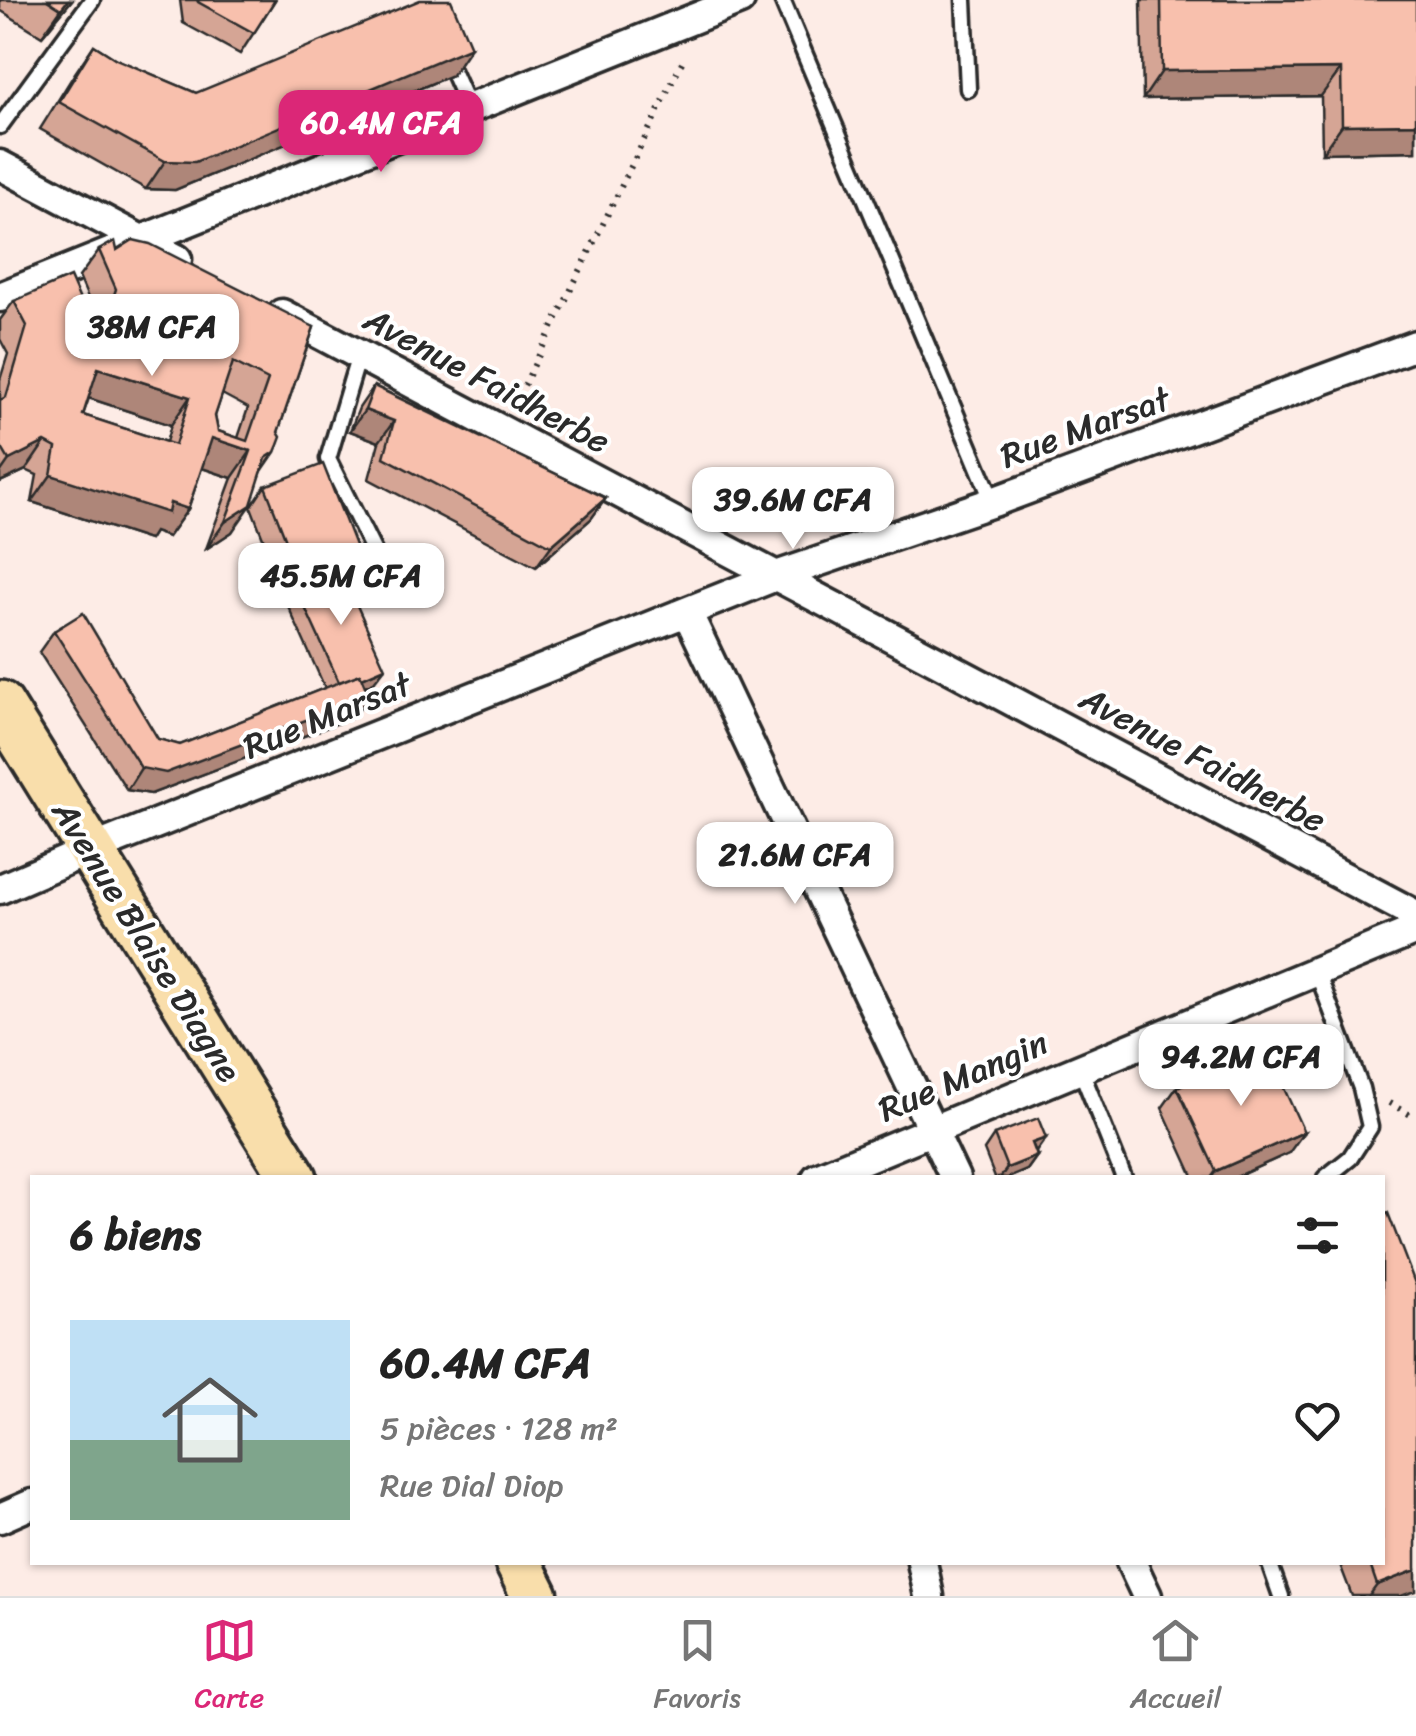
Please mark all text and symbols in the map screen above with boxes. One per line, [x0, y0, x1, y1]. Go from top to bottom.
pin: 60.4M CFA [267, 90, 495, 175]
text: 60.4M CFA [301, 94, 461, 151]
street label: Avenue Faidherbe [351, 288, 622, 471]
pin: 38M CFA [60, 294, 244, 379]
text: 38M CFA [87, 298, 217, 355]
street label: Rue Marsat [991, 367, 1180, 486]
pin: 39.6M CFA [679, 467, 907, 552]
text: 39.6M CFA [714, 471, 872, 528]
pin: 45.5M CFA [227, 543, 455, 628]
text: 45.5M CFA [260, 547, 422, 604]
street label: Rue Marsat [233, 652, 422, 777]
street label: Avenue Faidherbe [1067, 667, 1338, 850]
street label: Avenue Blaise Diagne [34, 786, 259, 1095]
pin: 21.6M CFA [681, 822, 909, 907]
text: 21.6M CFA [719, 826, 871, 883]
street label: Rue Mangin [868, 1012, 1058, 1140]
pin: 94.2M CFA [1127, 1024, 1355, 1109]
text: 94.2M CFA [1161, 1028, 1321, 1085]
text: 6 biens [70, 1198, 201, 1272]
icon: filters [1290, 1208, 1345, 1263]
text: 60.4M CFA [380, 1326, 591, 1400]
icon: home [150, 1360, 270, 1480]
icon: heart [1290, 1393, 1345, 1448]
text: 5 pièces · 128 m² [380, 1400, 618, 1457]
text: Rue Dial Diop [380, 1457, 564, 1514]
tab: Carte [195, 1613, 264, 1722]
tab: Favoris [653, 1613, 741, 1722]
tab: Accueil [1130, 1613, 1221, 1722]

